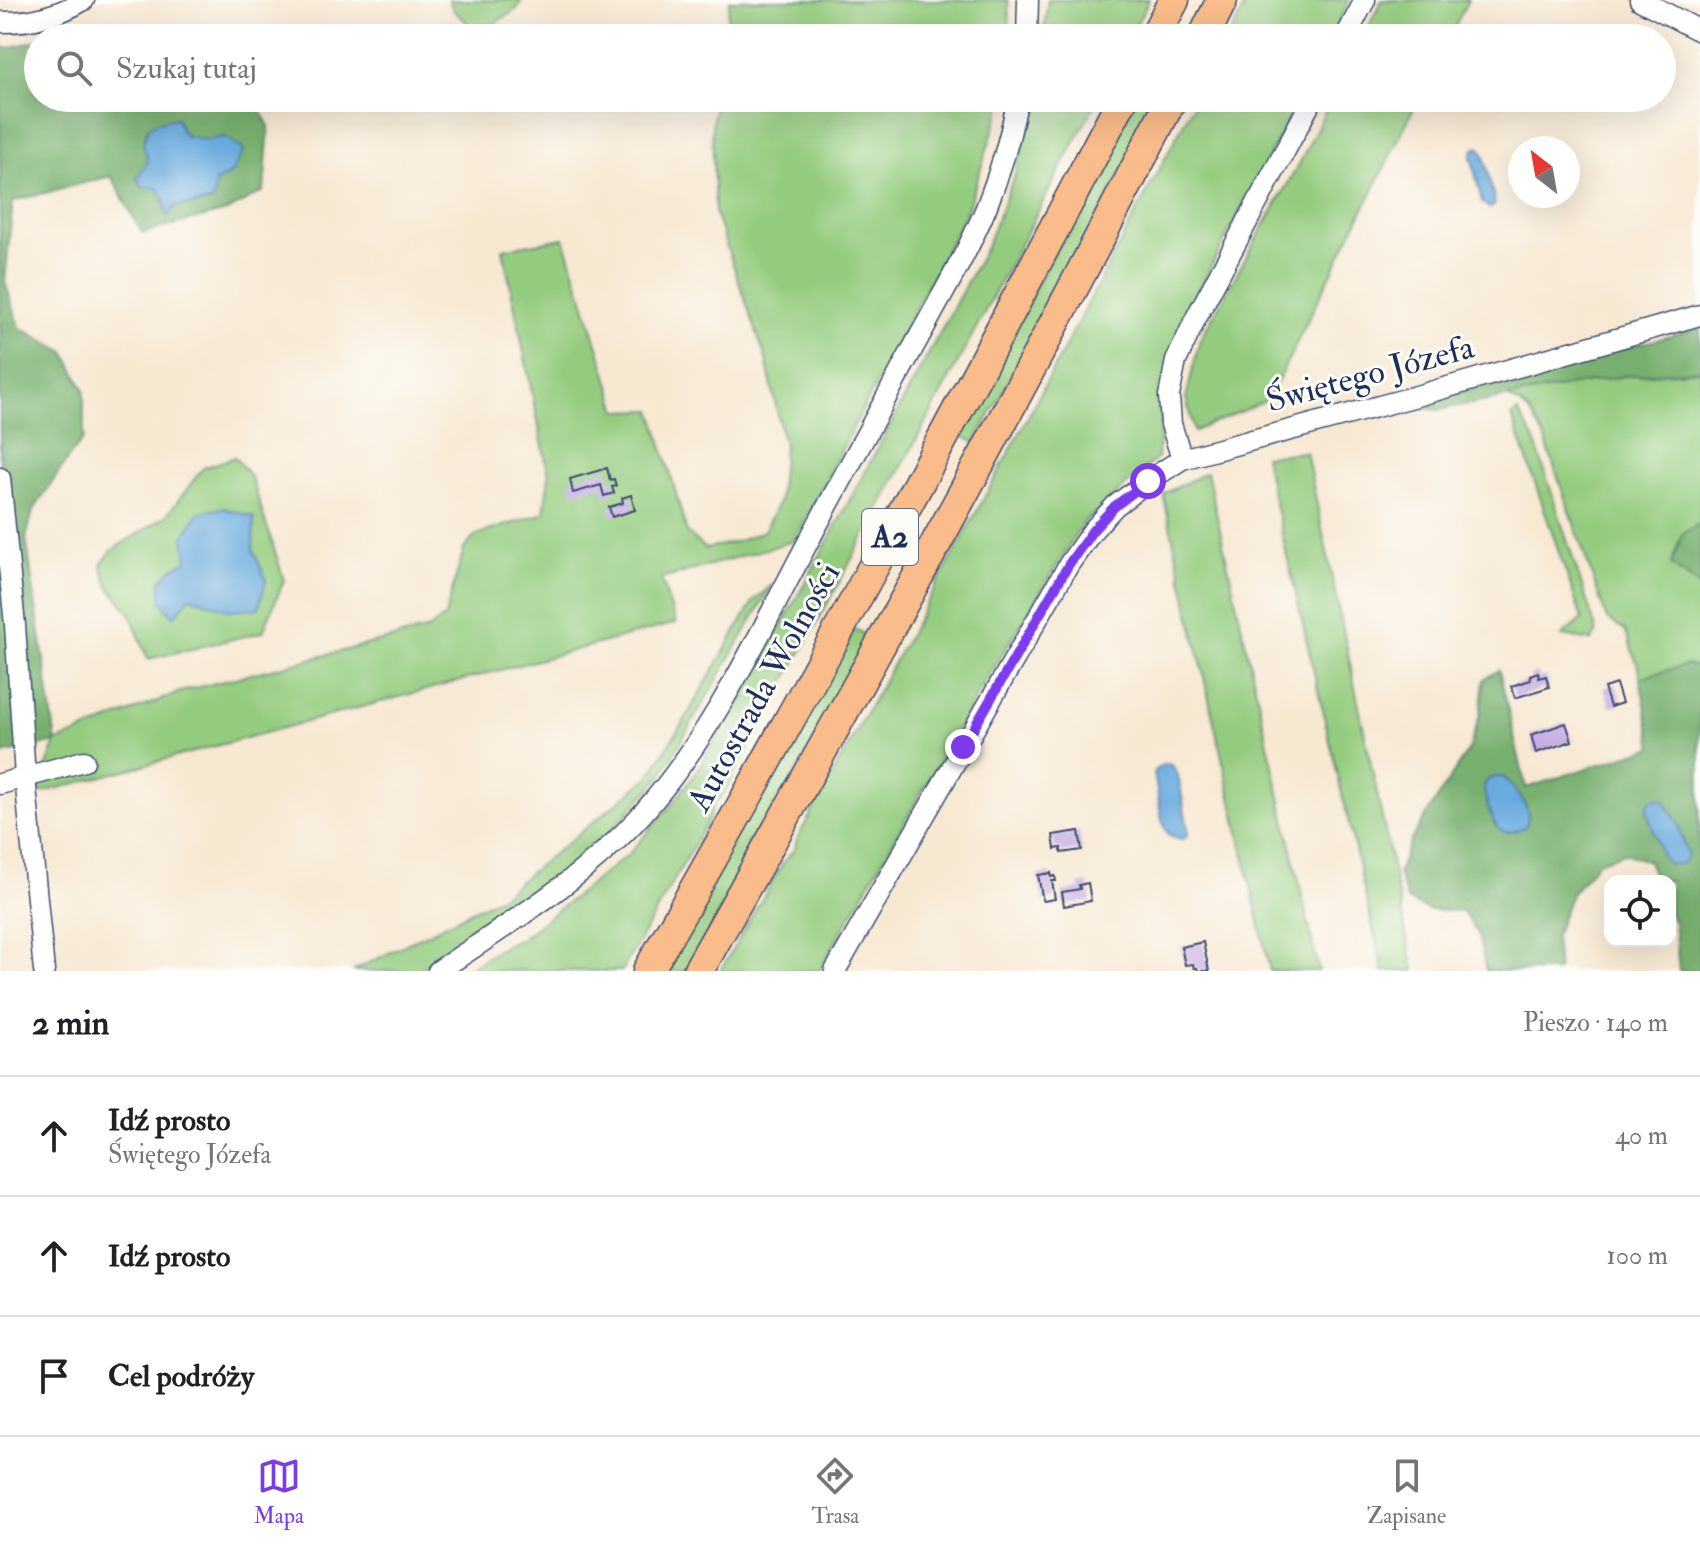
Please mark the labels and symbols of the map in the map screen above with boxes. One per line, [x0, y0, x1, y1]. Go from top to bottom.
north arrow [1508, 136, 1580, 208]
street label: Świętego Józefa [1261, 325, 1480, 422]
route start [1130, 463, 1166, 499]
road number: A2 [862, 509, 918, 565]
street label: Autostrada Wolności [677, 555, 850, 820]
route end [945, 729, 981, 765]

